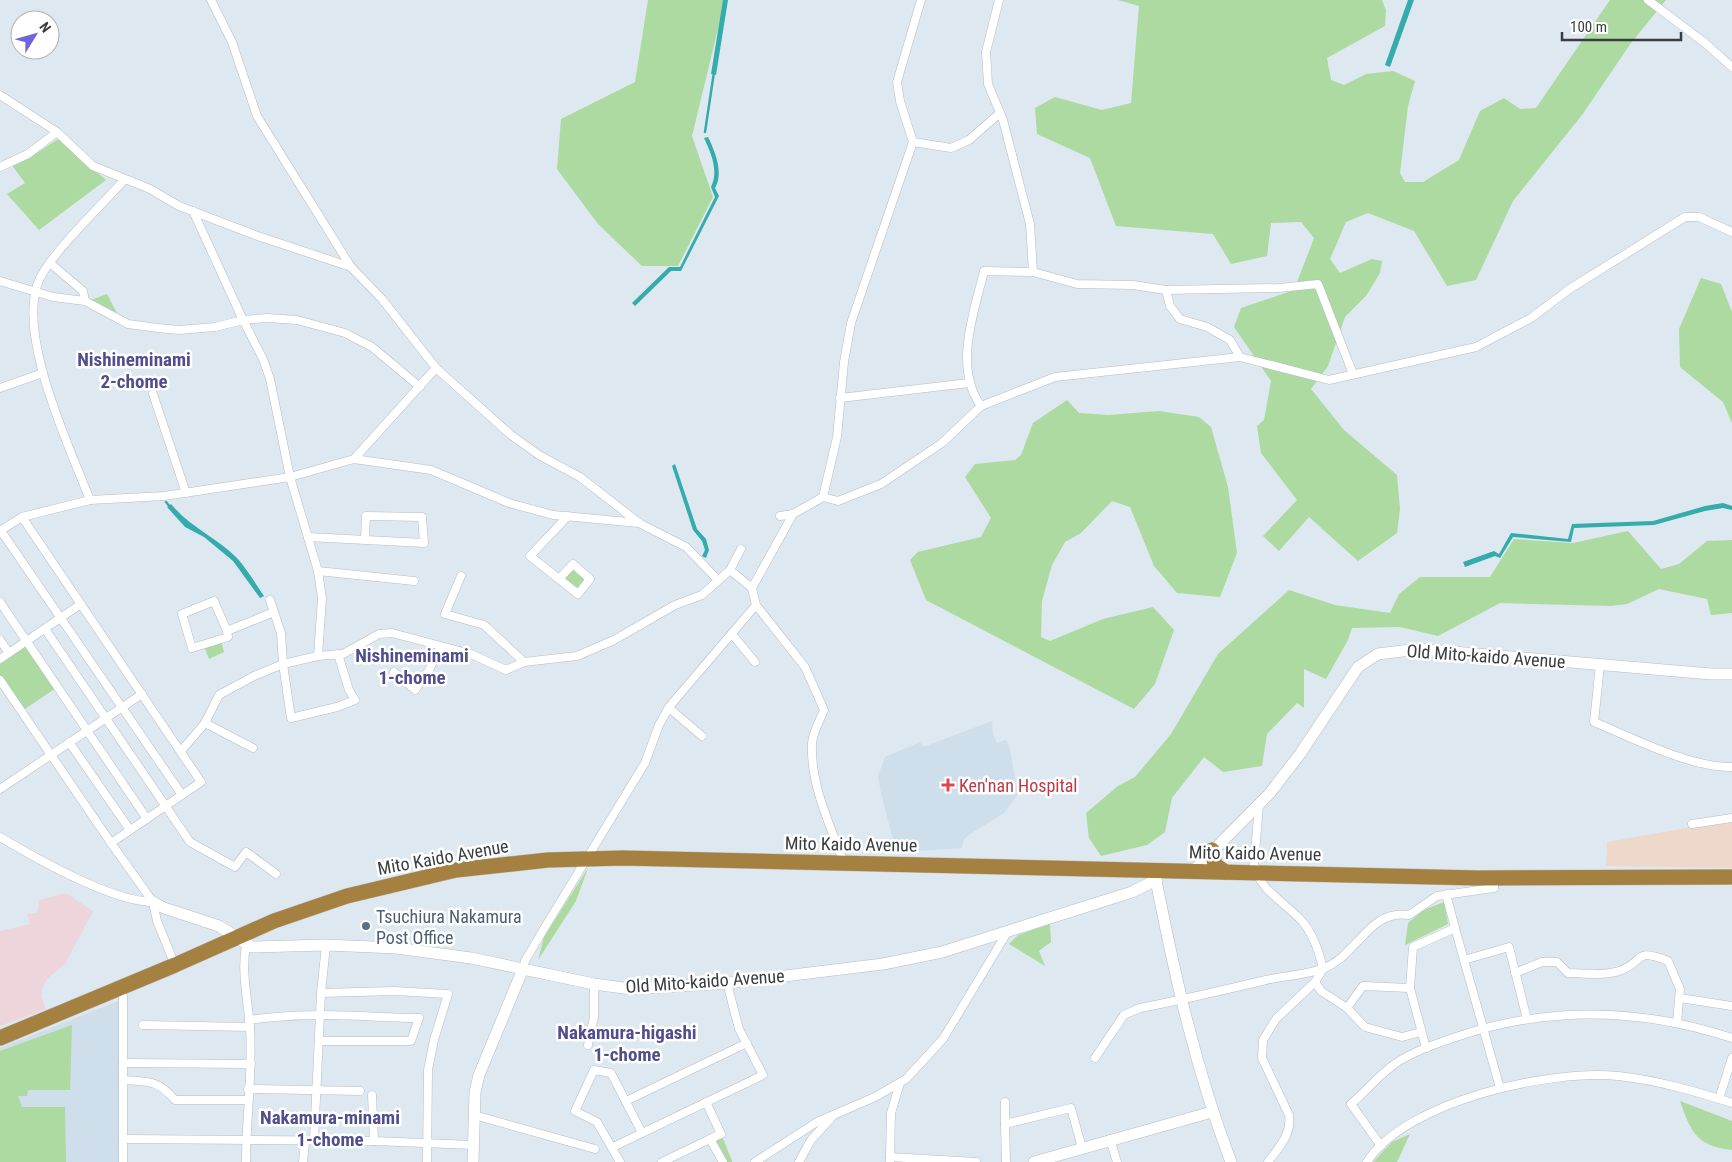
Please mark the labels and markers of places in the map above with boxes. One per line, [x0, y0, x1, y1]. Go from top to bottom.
place label: Ken'nan Hospital [959, 775, 1078, 796]
marker: Ken'nan Hospital [941, 778, 955, 792]
place label: Tsuchiura Nakamura Post Office [376, 906, 522, 948]
marker: Tsuchiura Nakamura Post Office [360, 920, 372, 932]

